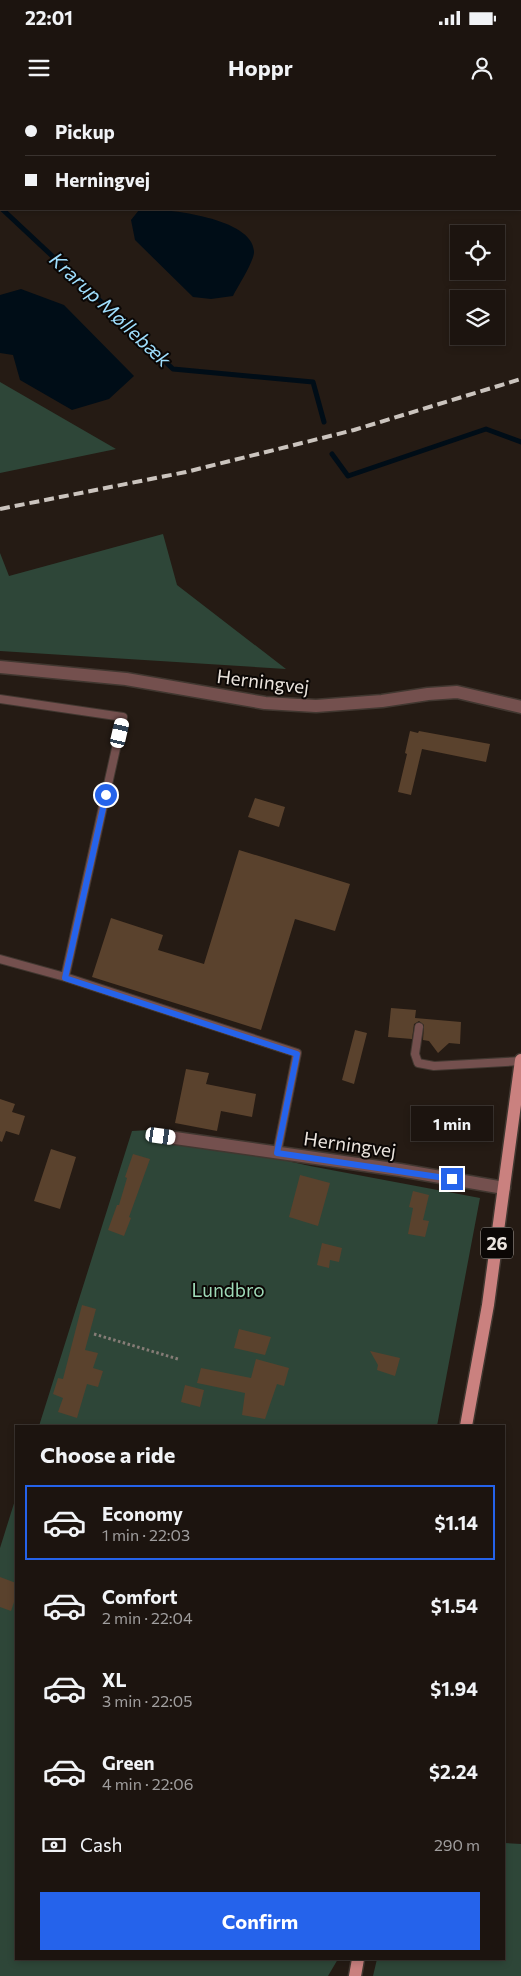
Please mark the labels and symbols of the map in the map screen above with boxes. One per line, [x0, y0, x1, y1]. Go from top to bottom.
water label: Krarup Møllebæk [45, 247, 178, 372]
street label: Herningvej [215, 664, 311, 698]
car [109, 717, 130, 749]
route start [95, 784, 117, 806]
callout: 1 min [411, 1106, 493, 1142]
car [145, 1126, 176, 1146]
street label: Herningvej [302, 1126, 398, 1162]
route end [441, 1168, 463, 1190]
road number: 26 [481, 1228, 513, 1258]
park label: Lundbro [191, 1278, 265, 1301]

